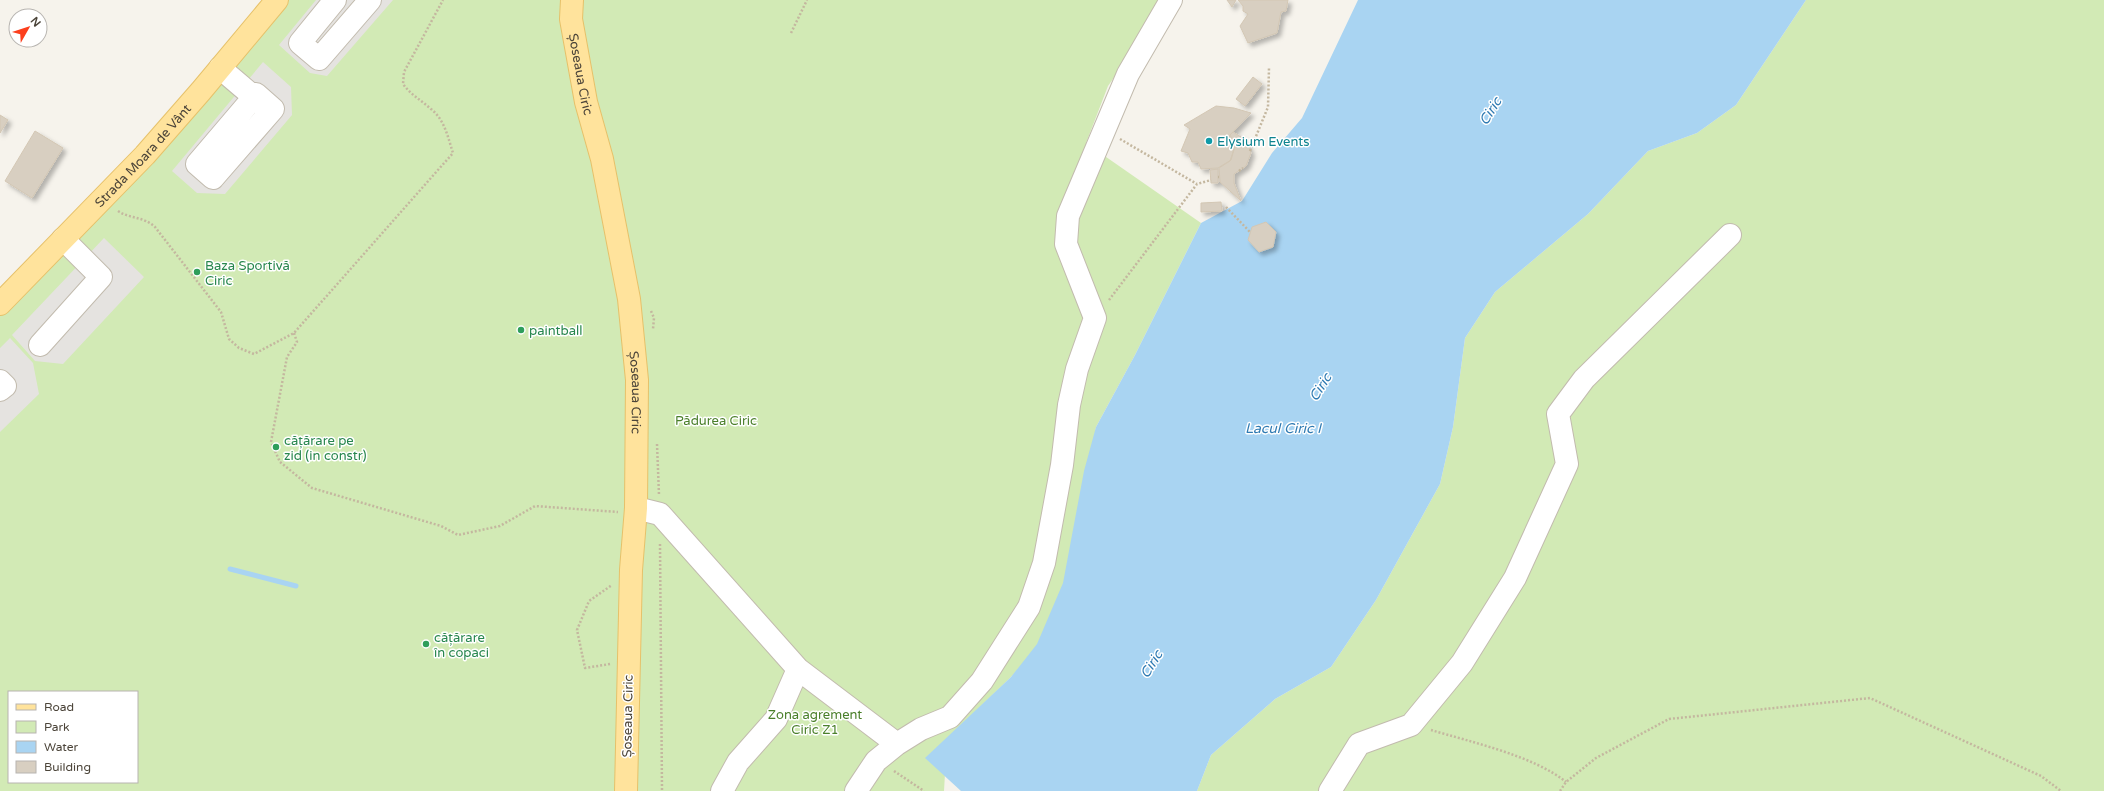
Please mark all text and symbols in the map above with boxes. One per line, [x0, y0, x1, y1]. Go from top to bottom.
north arrow [8, 8, 48, 48]
text: N [28, 14, 43, 30]
street label: Șoseaua Ciric [565, 32, 596, 117]
water label: Ciric [1475, 93, 1506, 128]
street label: Strada Moara de Vânt [92, 101, 195, 211]
place label: Elysium Events [1217, 134, 1309, 150]
marker: Elysium Events [1204, 136, 1214, 146]
place label: Baza Sportivă Ciric [205, 258, 290, 289]
marker: Baza Sportivă Ciric [192, 267, 202, 277]
place label: paintball [529, 323, 582, 339]
marker: paintball [516, 325, 526, 335]
street label: Șoseaua Ciric [625, 350, 644, 434]
water label: Ciric [1305, 369, 1336, 404]
park label: Pădurea Ciric [675, 413, 757, 429]
water label: Lacul Ciric I [1245, 420, 1322, 437]
place label: cățărare pe zid (in constr) [284, 433, 367, 464]
marker: cățărare pe zid (in constr) [271, 442, 281, 452]
place label: cățărare în copaci [433, 630, 489, 661]
marker: cățărare în copaci [421, 639, 431, 649]
water label: Ciric [1136, 646, 1167, 681]
street label: Șoseaua Ciric [619, 674, 637, 758]
legend [8, 691, 138, 783]
text: Road [44, 700, 74, 714]
park label: Zona agrement Ciric Z1 [768, 707, 862, 738]
text: Park [44, 720, 70, 734]
text: Water [44, 740, 79, 754]
text: Building [44, 760, 91, 774]

